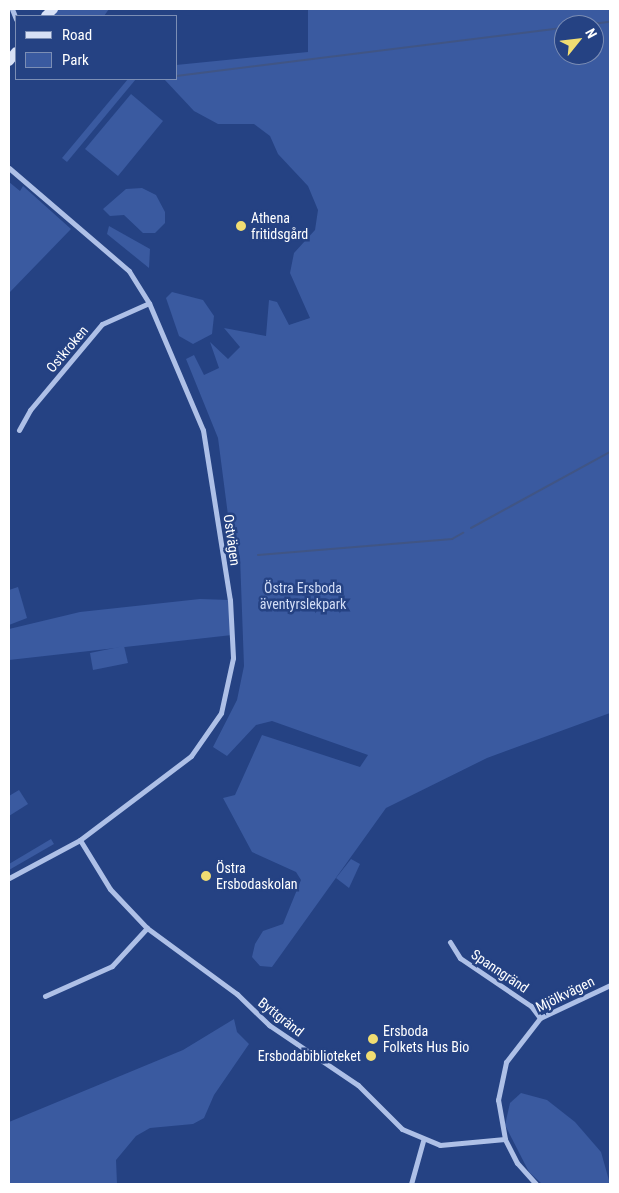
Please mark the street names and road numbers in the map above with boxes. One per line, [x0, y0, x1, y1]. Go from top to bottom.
street label: Ostkroken [43, 322, 91, 376]
street label: Ostvägen [220, 513, 244, 567]
street label: Spanngränd [468, 946, 532, 996]
street label: Mjölkvägen [533, 973, 597, 1015]
street label: Byttgränd [255, 994, 307, 1040]

